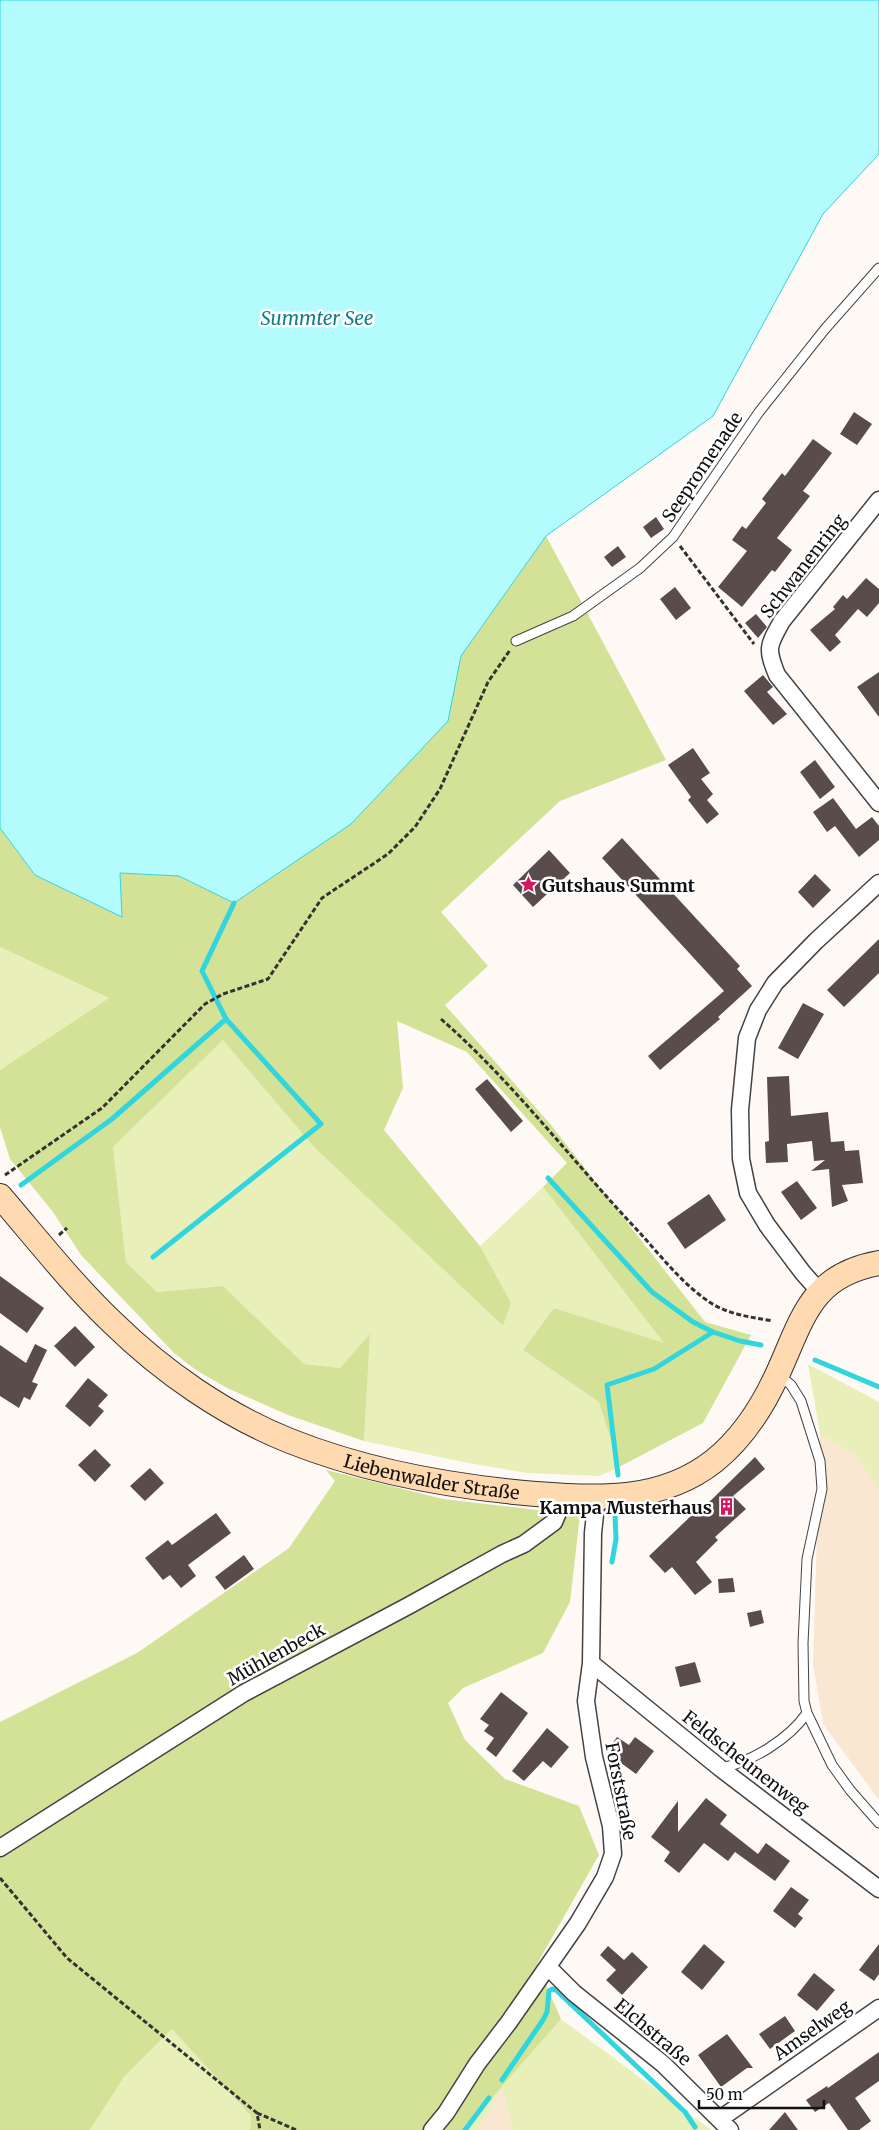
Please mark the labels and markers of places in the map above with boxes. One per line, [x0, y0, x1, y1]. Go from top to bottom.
place label: Gutshaus Summt [542, 874, 696, 897]
place icon: Gutshaus Summt [518, 875, 538, 895]
place label: Kampa Musterhaus [539, 1496, 712, 1519]
building icon: Kampa Musterhaus [716, 1497, 736, 1517]

